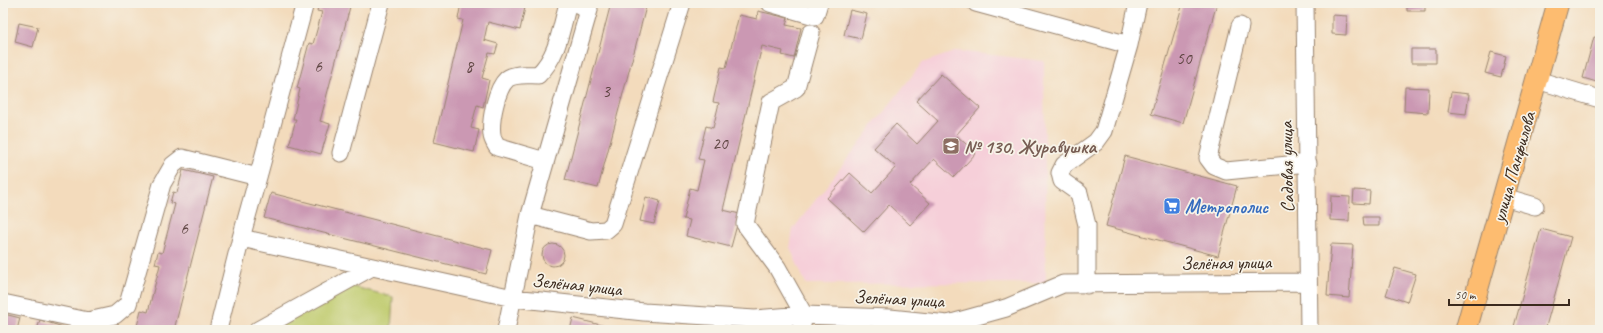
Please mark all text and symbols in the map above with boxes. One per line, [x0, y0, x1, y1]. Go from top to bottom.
house number: 50 [1176, 48, 1193, 69]
house number: 6 [314, 56, 323, 77]
house number: 8 [465, 56, 475, 77]
house number: 3 [602, 81, 611, 102]
street label: улица Панфилова [1486, 107, 1542, 226]
street label: Садовая улица [1274, 120, 1300, 213]
house number: 20 [712, 133, 729, 154]
place label: № 130, Журавушка [964, 135, 1097, 159]
school or university icon: № 130, Журавушка [941, 136, 961, 156]
place label: Метрополис [1185, 195, 1269, 219]
supermarket icon: Метрополис [1162, 196, 1182, 216]
house number: 6 [180, 218, 189, 239]
street label: Зелёная улица [1181, 250, 1273, 276]
street label: Зелёная улица [531, 268, 624, 302]
scale bar [1449, 281, 1569, 307]
street label: Зелёная улица [853, 285, 946, 313]
text: 50 m [1455, 287, 1477, 303]

